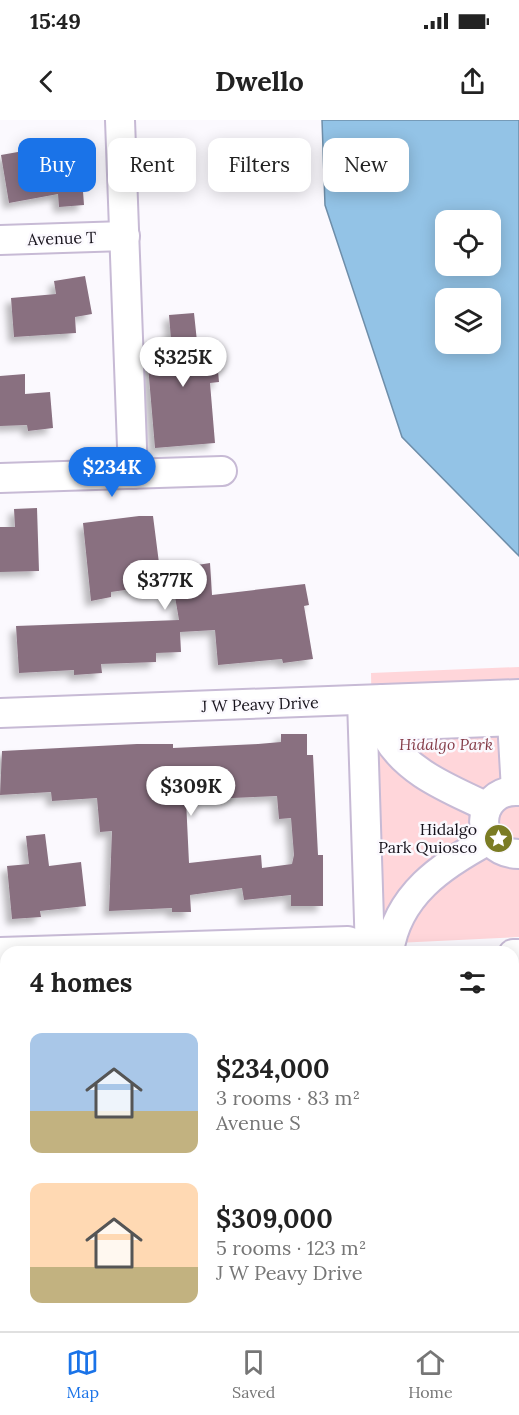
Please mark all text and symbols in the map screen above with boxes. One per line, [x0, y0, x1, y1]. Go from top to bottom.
text: 15:49 [30, 7, 81, 35]
text: Dwello [215, 64, 304, 98]
icon: back [30, 65, 63, 98]
icon: share [456, 65, 489, 98]
chip: Buy [18, 138, 96, 192]
chip: Rent [108, 138, 196, 192]
chip: Filters [208, 138, 311, 192]
chip: New [323, 138, 409, 192]
map controls [435, 210, 501, 354]
button: locate [435, 210, 501, 276]
street label: Avenue T [26, 227, 97, 249]
button: layers [435, 288, 501, 354]
pin: $325K [141, 337, 225, 388]
text: $325K [154, 344, 212, 369]
pin: $234K [70, 447, 154, 498]
text: $234K [83, 454, 141, 479]
pin: $377K [123, 560, 207, 611]
text: $377K [137, 567, 193, 592]
street label: J W Peavy Drive [200, 692, 319, 716]
park label: Hidalgo Park [399, 734, 493, 754]
pin: $309K [149, 766, 233, 817]
text: $309K [160, 773, 222, 798]
place label: Hidalgo Park Quiosco [378, 819, 477, 857]
place icon: Hidalgo Park Quiosco [482, 822, 514, 854]
text: 4 homes [30, 966, 132, 999]
icon: filters [456, 966, 489, 999]
text: $234,000 [216, 1052, 330, 1085]
icon: home [78, 1057, 150, 1129]
text: 3 rooms · 83 m² [216, 1085, 360, 1110]
text: Avenue S [216, 1110, 300, 1135]
text: $309,000 [216, 1202, 333, 1235]
icon: home [78, 1207, 150, 1279]
text: 5 rooms · 123 m² [216, 1235, 366, 1260]
text: J W Peavy Drive [216, 1260, 363, 1285]
tab: Map [66, 1346, 99, 1402]
tab: Saved [232, 1346, 275, 1402]
tab: Home [408, 1346, 453, 1402]

